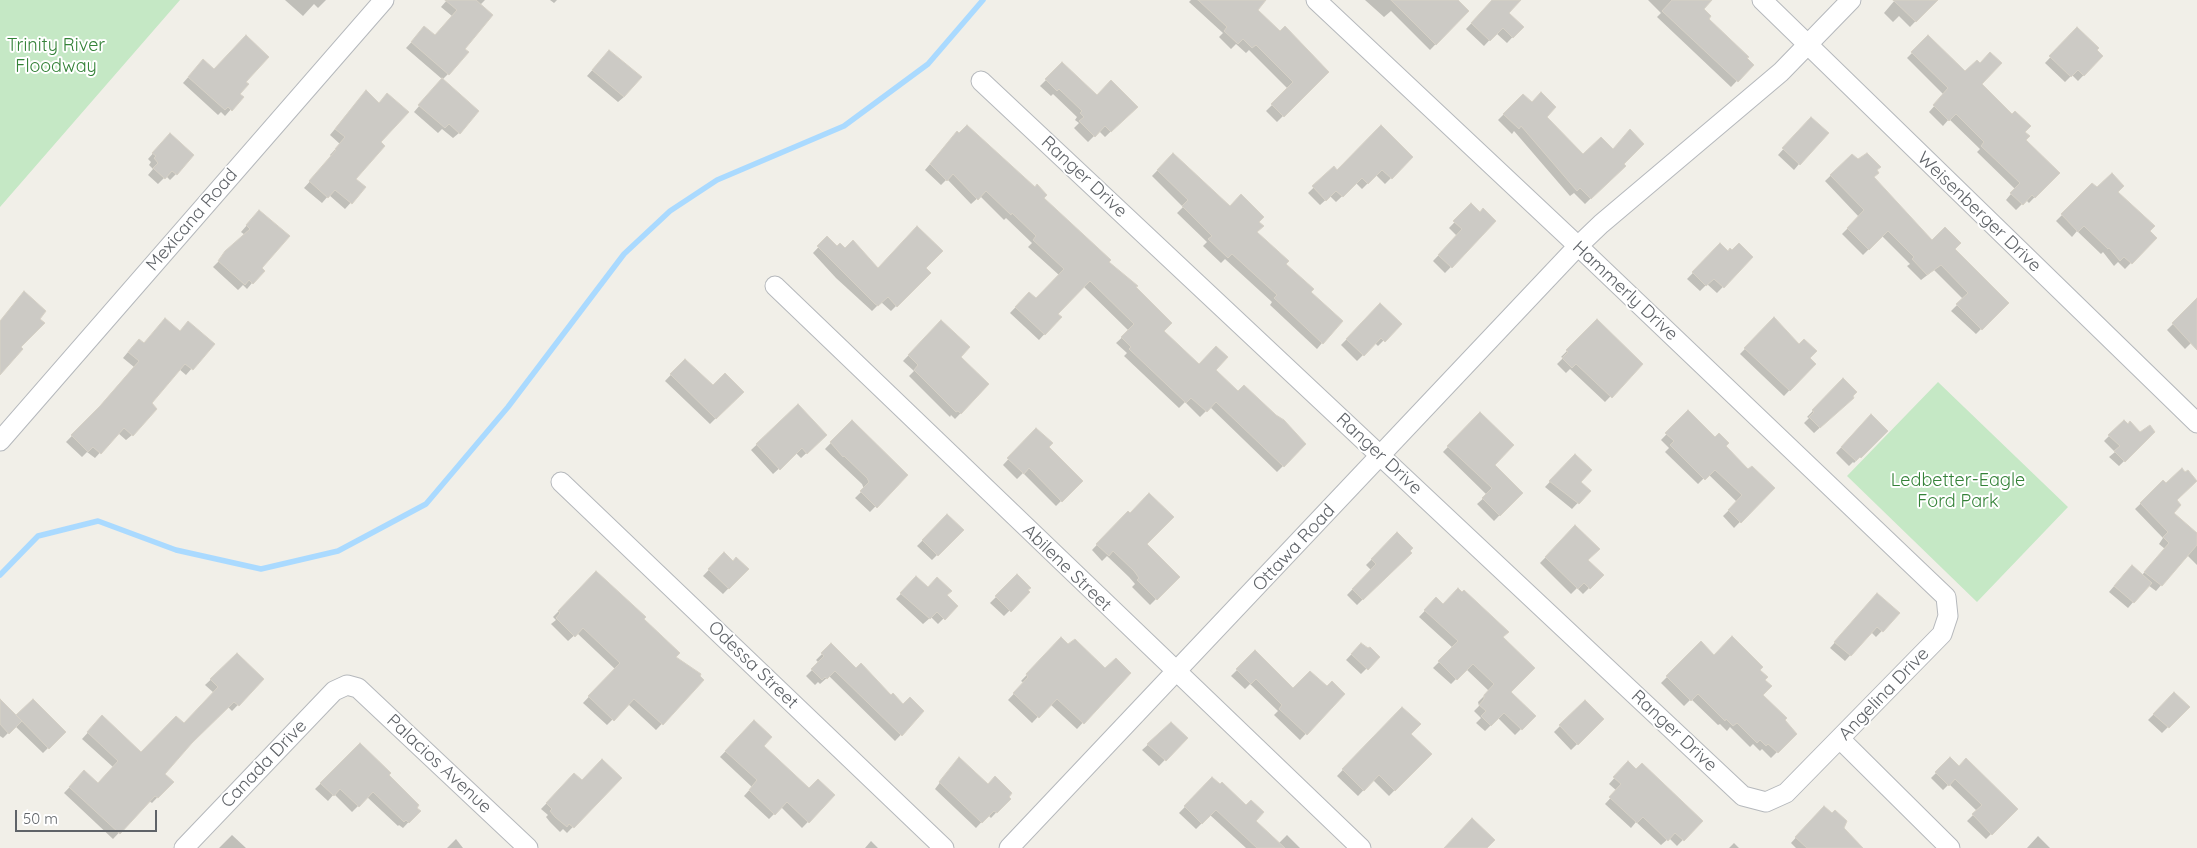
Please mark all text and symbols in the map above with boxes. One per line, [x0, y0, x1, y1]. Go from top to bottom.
park label: Trinity River Floodway [7, 35, 105, 78]
street label: Ranger Drive [1037, 132, 1131, 222]
street label: Weisenberger Drive [1912, 147, 2046, 277]
street label: Mexicana Road [142, 164, 242, 276]
street label: Hammerly Drive [1568, 237, 1682, 345]
street label: Ranger Drive [1332, 409, 1426, 499]
park label: Ledbetter-Eagle Ford Park [1891, 470, 2025, 512]
street label: Ottawa Road [1248, 500, 1340, 596]
street label: Abilene Street [1018, 520, 1116, 616]
street label: Odessa Street [703, 617, 803, 713]
street label: Angelina Drive [1834, 643, 1934, 745]
street label: Ranger Drive [1627, 686, 1721, 776]
street label: Palacios Avenue [382, 710, 496, 818]
street label: Canada Drive [217, 715, 311, 813]
scale bar [18, 800, 160, 832]
text: 50 m [23, 809, 58, 828]

